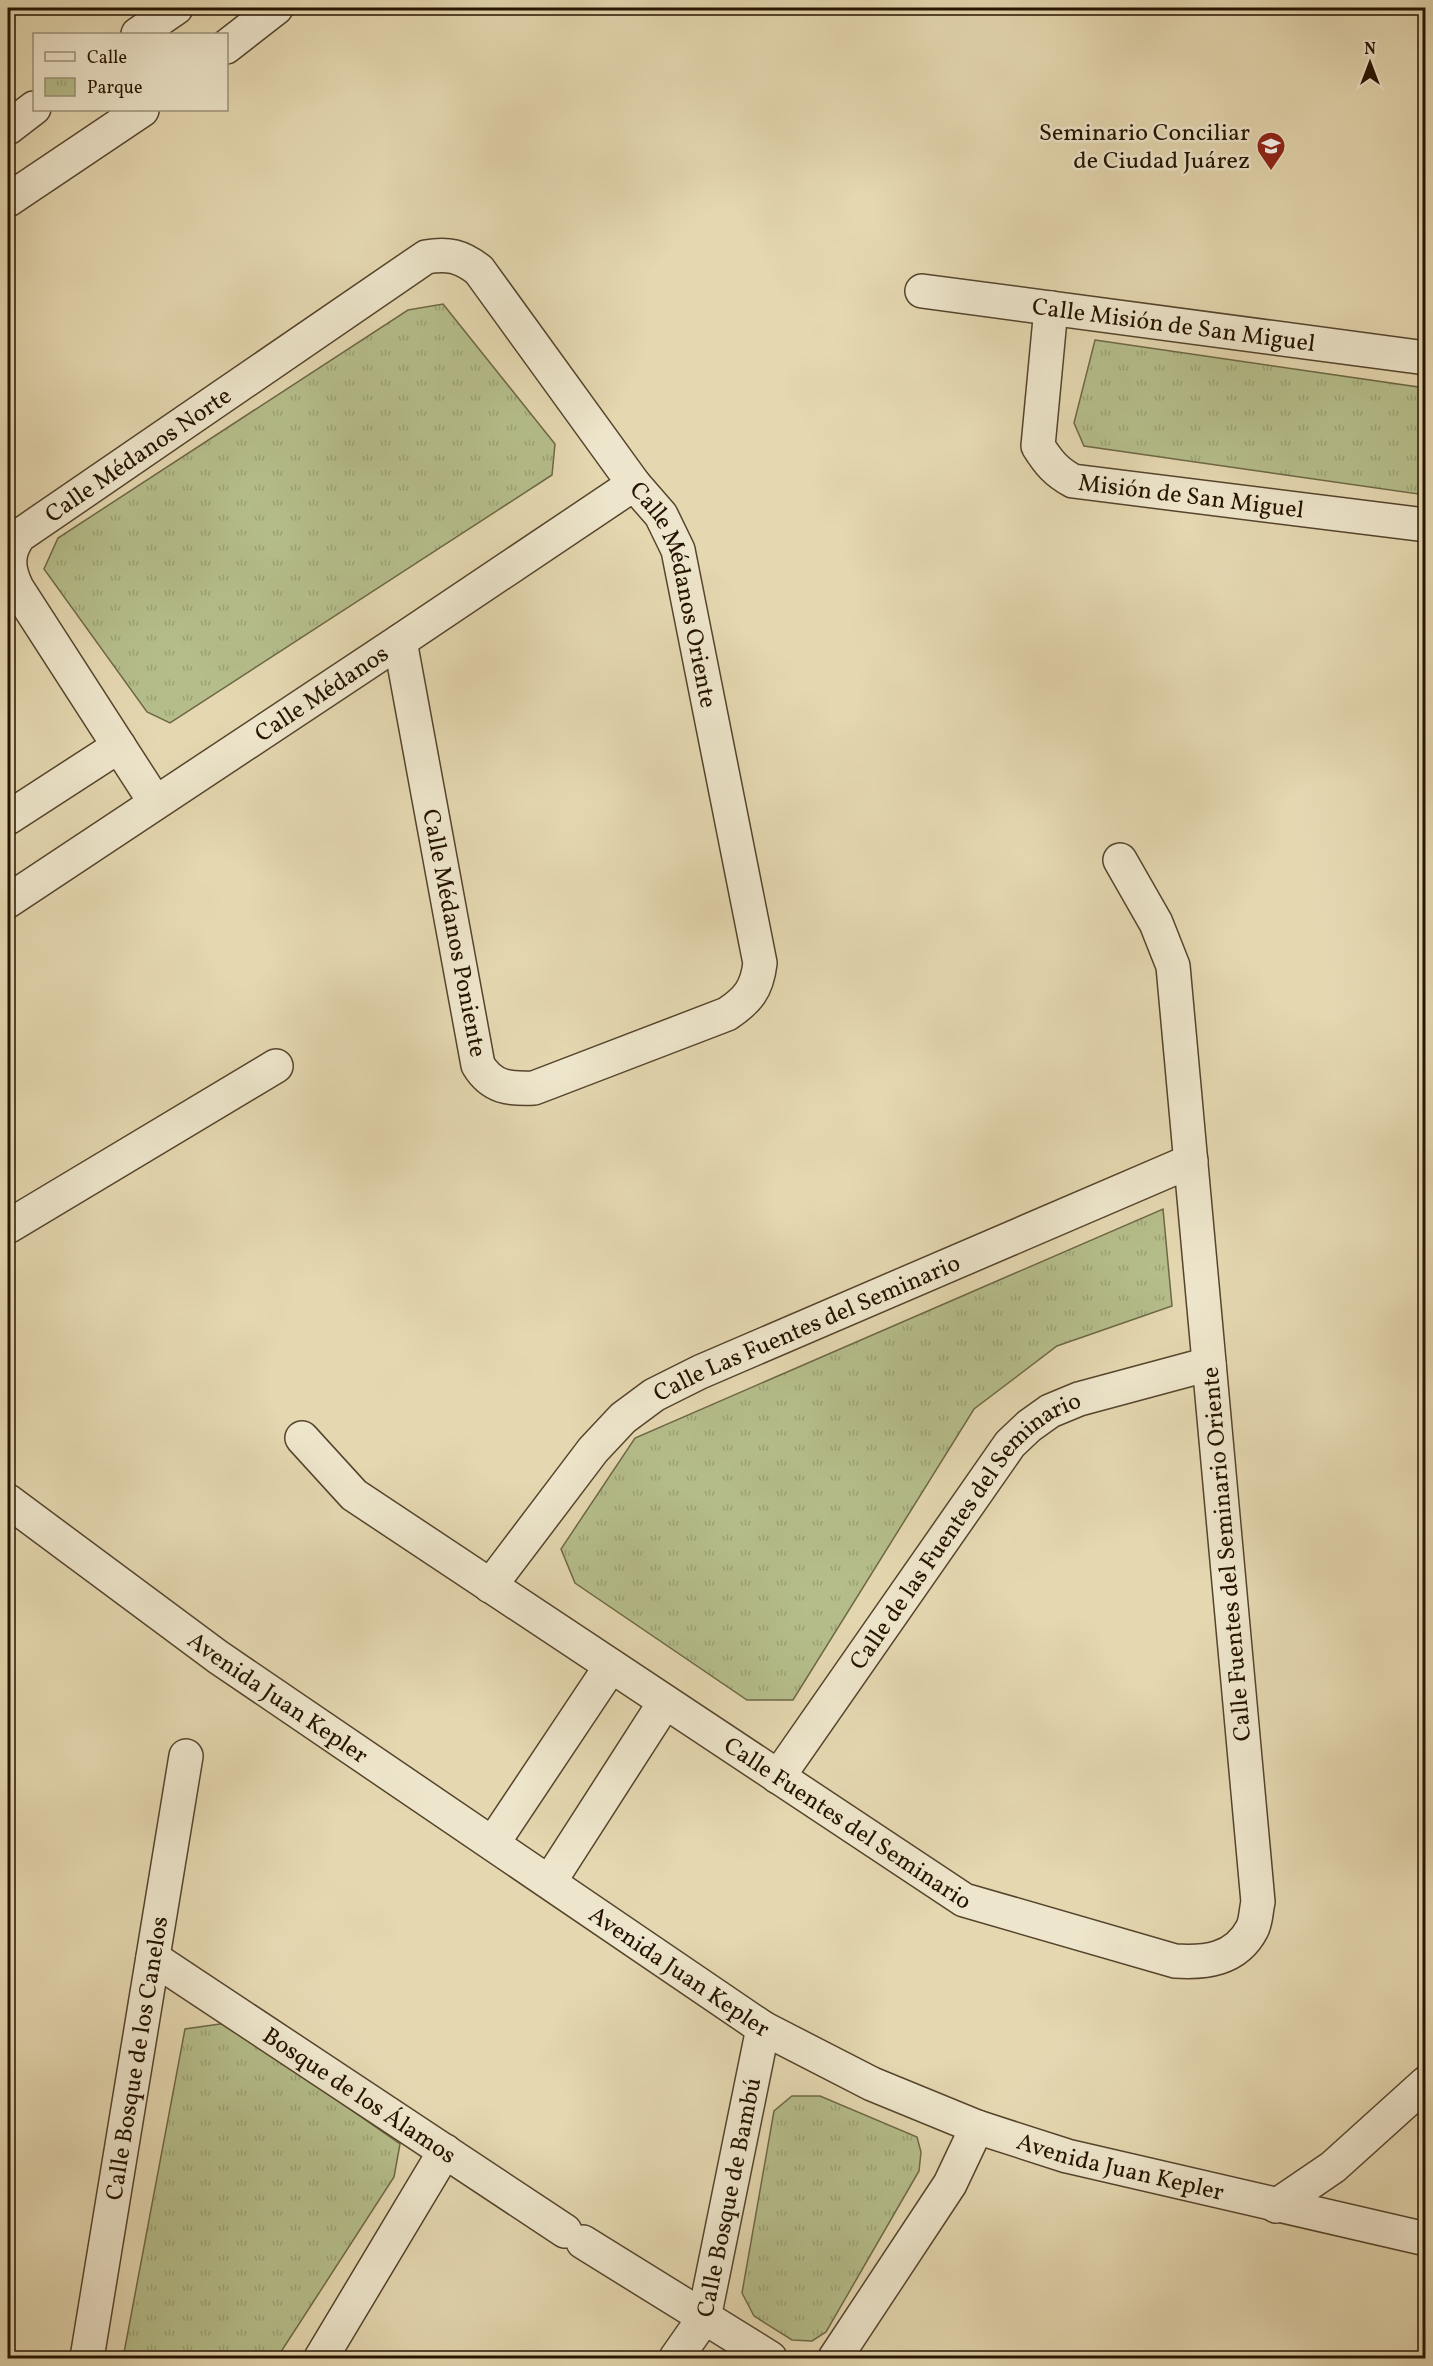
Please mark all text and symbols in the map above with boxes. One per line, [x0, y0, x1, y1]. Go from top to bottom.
legend [33, 33, 228, 111]
north arrow [1340, 33, 1400, 93]
text: N [1364, 39, 1376, 61]
text: Calle [87, 46, 127, 71]
text: Parque [87, 76, 142, 101]
place label: Seminario Conciliar de Ciudad Juárez [1039, 117, 1250, 179]
school or university icon: Seminario Conciliar de Ciudad Juárez [1255, 130, 1287, 172]
street label: Calle Misión de San Miguel [1030, 291, 1317, 362]
street label: Calle Médanos Norte [39, 380, 239, 532]
street label: Misión de San Miguel [1076, 467, 1306, 529]
street label: Calle Médanos Oriente [620, 475, 724, 711]
street label: Calle Médanos [249, 638, 396, 752]
street label: Calle Médanos Poniente [412, 806, 494, 1060]
street label: Calle Las Fuentes del Seminario [648, 1247, 966, 1412]
street label: Calle Fuentes del Seminario Oriente [1195, 1365, 1261, 1743]
street label: Calle de las Fuentes del Seminario [842, 1385, 1087, 1678]
street label: Avenida Juan Kepler [179, 1625, 374, 1773]
street label: Calle Fuentes del Seminario [716, 1730, 978, 1919]
street label: Avenida Juan Kepler [581, 1899, 775, 2047]
street label: Calle Bosque de los Canelos [98, 1914, 178, 2203]
street label: Bosque de los Álamos [255, 2020, 462, 2173]
street label: Calle Bosque de Bambú [690, 2075, 771, 2320]
street label: Avenida Juan Kepler [1012, 2126, 1227, 2211]

